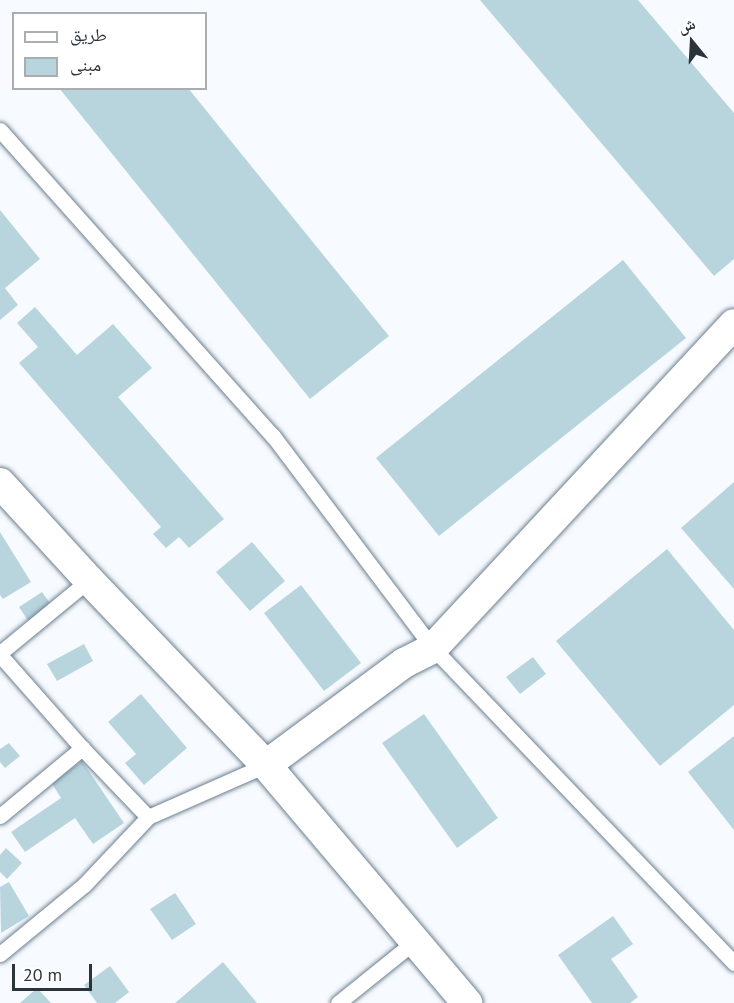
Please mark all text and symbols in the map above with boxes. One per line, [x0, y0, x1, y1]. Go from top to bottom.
legend [12, 12, 207, 90]
north arrow [662, 12, 722, 72]
text: ش [675, 13, 698, 37]
text: طريق [70, 23, 107, 46]
text: مبنى [70, 53, 101, 76]
scale bar [15, 952, 94, 990]
text: 20 m [23, 963, 62, 986]

